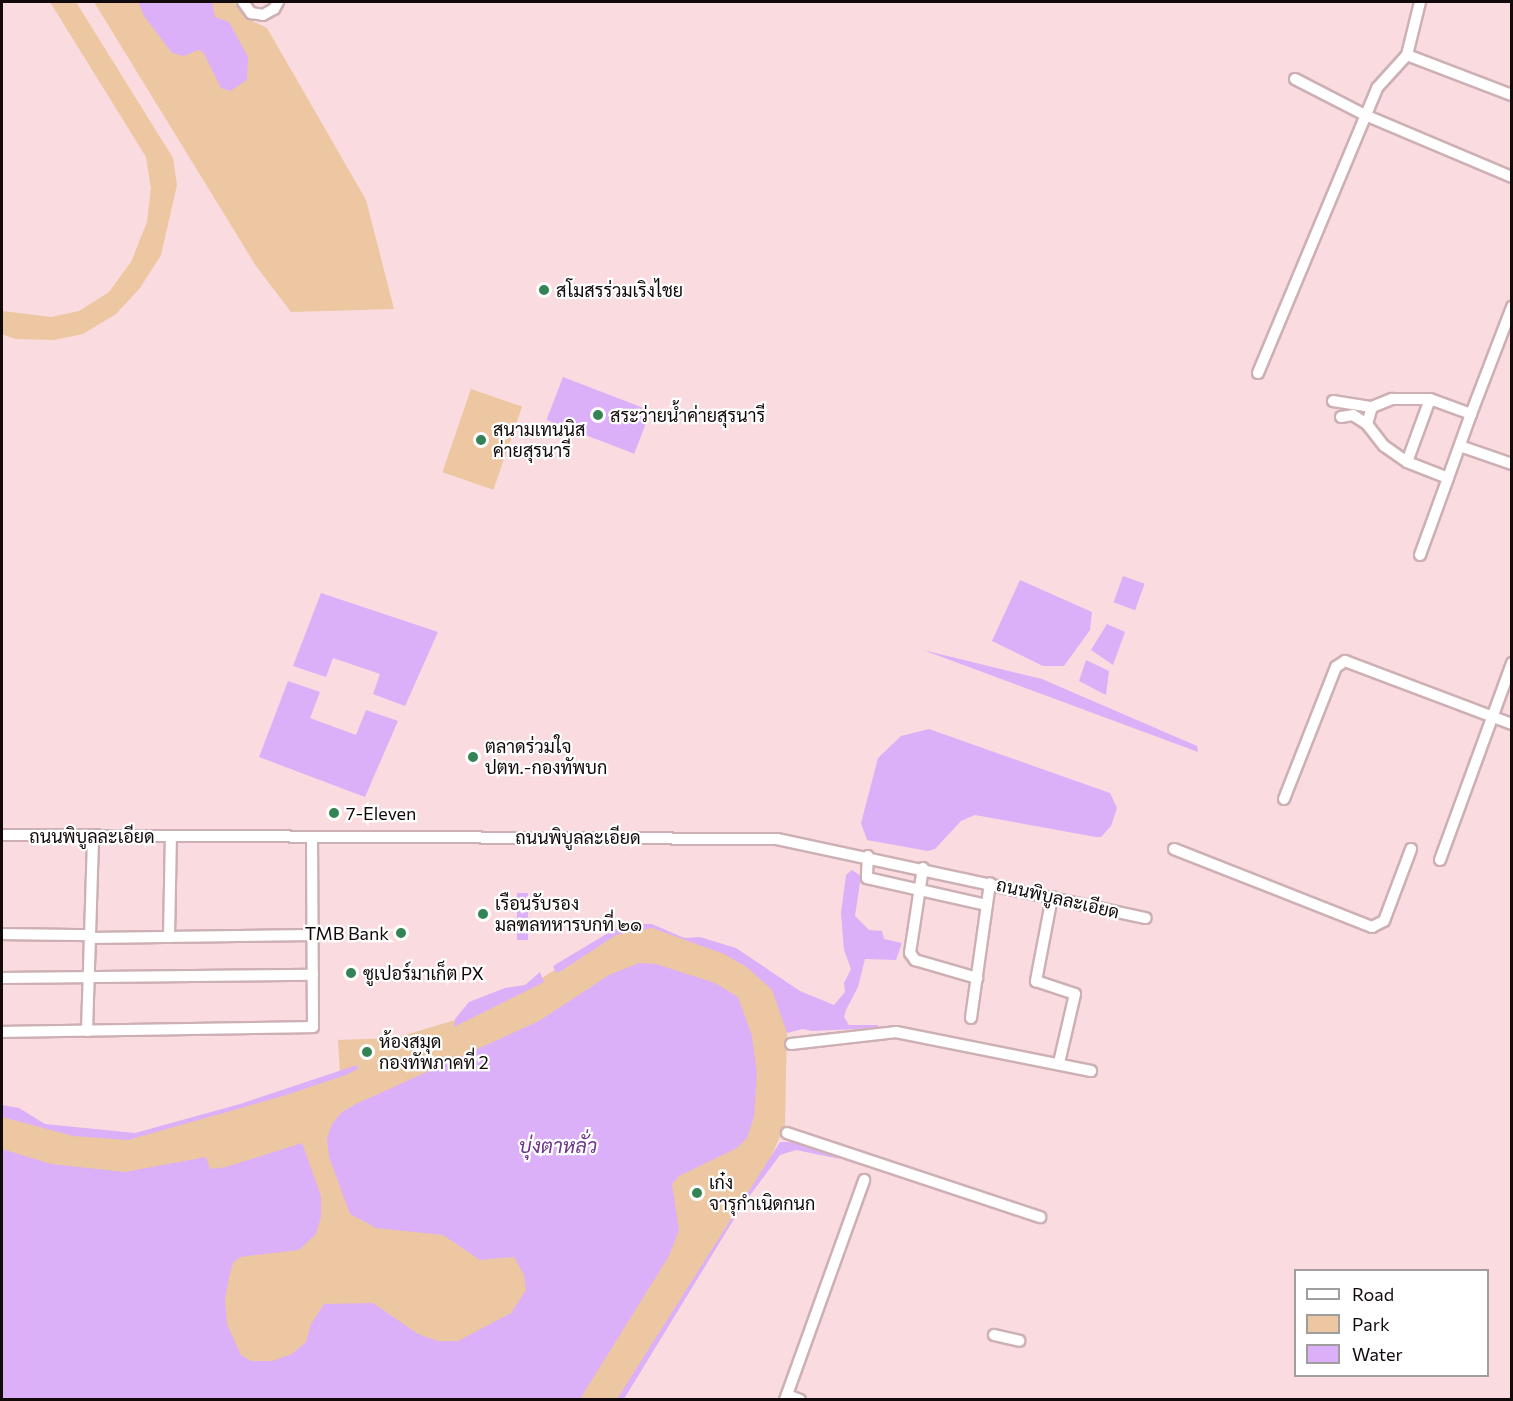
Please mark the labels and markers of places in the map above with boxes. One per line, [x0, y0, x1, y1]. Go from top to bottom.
place label: สโมสรร่วมเริงไชย [556, 279, 683, 301]
marker: สโมสรร่วมเริงไชย [537, 283, 551, 297]
place label: สระว่ายนํ้าค่ายสุรนารี [610, 404, 765, 426]
marker: สระว่ายนํ้าค่ายสุรนารี [591, 408, 605, 422]
place label: สนามเทนนิส ค่ายสุรนารี [493, 419, 585, 462]
marker: สนามเทนนิส ค่ายสุรนารี [474, 433, 488, 447]
place label: ตลาดร่วมใจ ปตท.-กองทัพบก [485, 736, 607, 778]
marker: ตลาดร่วมใจ ปตท.-กองทัพบก [466, 750, 480, 764]
place label: 7-Eleven [346, 802, 416, 824]
marker: 7-Eleven [327, 806, 341, 820]
place label: เรือนรับรอง มลฑลทหารบกที่ ๒๑ [495, 893, 642, 936]
marker: เรือนรับรอง มลฑลทหารบกที่ ๒๑ [476, 907, 490, 921]
place label: TMB Bank [305, 922, 389, 944]
marker: TMB Bank [394, 926, 408, 940]
place label: ซูเปอร์มาเก็ต PX [363, 962, 484, 984]
marker: ซูเปอร์มาเก็ต PX [344, 966, 358, 980]
place label: ห้องสมุด กองทัพภาคที่ 2 [379, 1031, 489, 1074]
marker: ห้องสมุด กองทัพภาคที่ 2 [360, 1045, 374, 1059]
place label: เก๋ง จารุกำเนิดกนก [709, 1172, 815, 1214]
marker: เก๋ง จารุกำเนิดกนก [690, 1186, 704, 1200]

